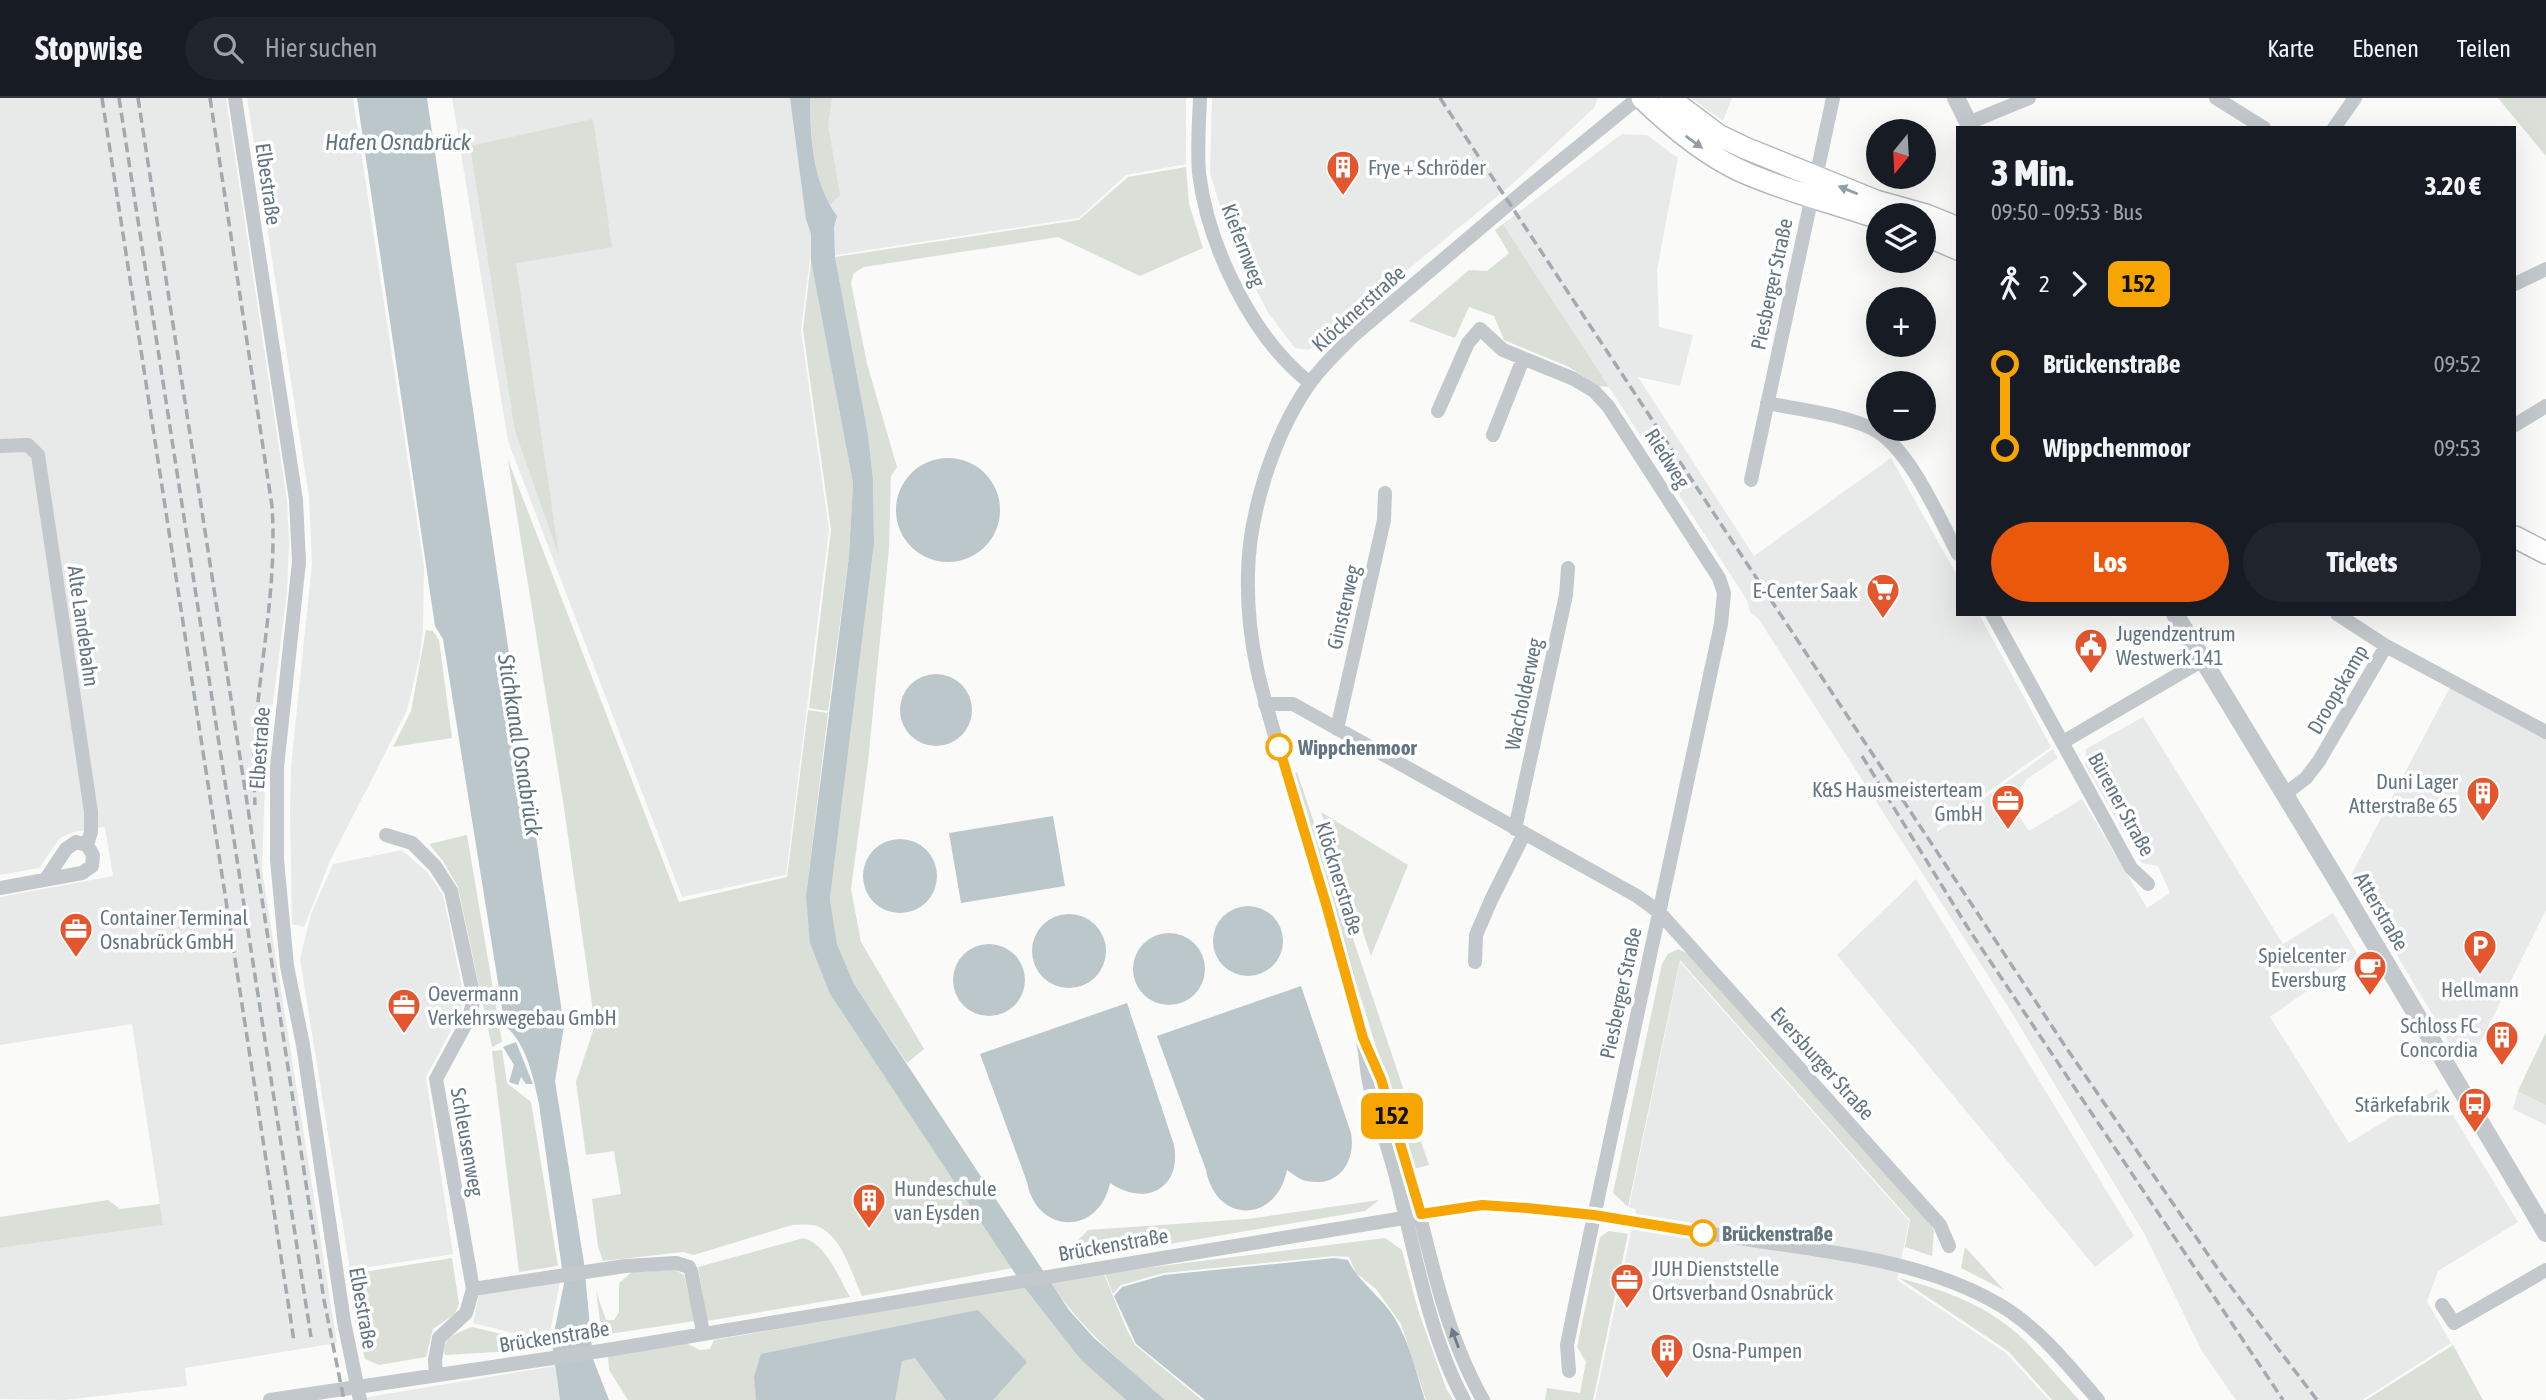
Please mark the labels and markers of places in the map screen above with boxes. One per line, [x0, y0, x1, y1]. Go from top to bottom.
building icon: Frye + Schröder [1324, 148, 1362, 197]
place label: Frye + Schröder [1368, 155, 1486, 179]
supermarket icon: E-Center Saak [1864, 571, 1902, 620]
place label: E-Center Saak [1753, 578, 1858, 602]
place label: Jugendzentrum Westwerk 141 [2116, 621, 2236, 669]
public building icon: Jugendzentrum Westwerk 141 [2072, 626, 2110, 675]
marker: Wippchenmoor [1266, 734, 1292, 760]
place label: Wippchenmoor [1297, 735, 1417, 759]
place label: Duni Lager Atterstraße 65 [2349, 769, 2459, 817]
building icon: Duni Lager Atterstraße 65 [2464, 774, 2502, 823]
place label: K&S Hausmeisterteam GmbH [1812, 777, 1983, 825]
office icon: K&S Hausmeisterteam GmbH [1989, 782, 2027, 831]
place label: Container Terminal Osnabrück GmbH [100, 905, 249, 953]
office icon: Container Terminal Osnabrück GmbH [57, 910, 95, 959]
parking icon: Hellmann [2461, 927, 2499, 976]
place label: Spielcenter Eversburg [2258, 943, 2347, 991]
cafe icon: Spielcenter Eversburg [2351, 948, 2389, 997]
place label: Hellmann [2441, 977, 2519, 1001]
place label: Oevermann Verkehrswegebau GmbH [428, 981, 617, 1029]
office icon: Oevermann Verkehrswegebau GmbH [385, 986, 423, 1035]
place label: Schloss FC Concordia [2400, 1013, 2479, 1061]
building icon: Schloss FC Concordia [2483, 1018, 2521, 1067]
bus stop icon: Stärkefabrik [2456, 1085, 2494, 1134]
place label: Stärkefabrik [2355, 1092, 2450, 1116]
place label: Hundeschule van Eysden [894, 1176, 996, 1224]
building icon: Hundeschule van Eysden [850, 1181, 888, 1230]
marker: Brückenstraße [1690, 1220, 1716, 1246]
place label: Brückenstraße [1722, 1221, 1833, 1245]
place label: JUH Dienststelle Ortsverband Osnabrück [1652, 1256, 1834, 1304]
office icon: JUH Dienststelle Ortsverband Osnabrück [1608, 1261, 1646, 1310]
building icon: Osna-Pumpen [1648, 1331, 1686, 1380]
place label: Osna-Pumpen [1692, 1338, 1802, 1362]

